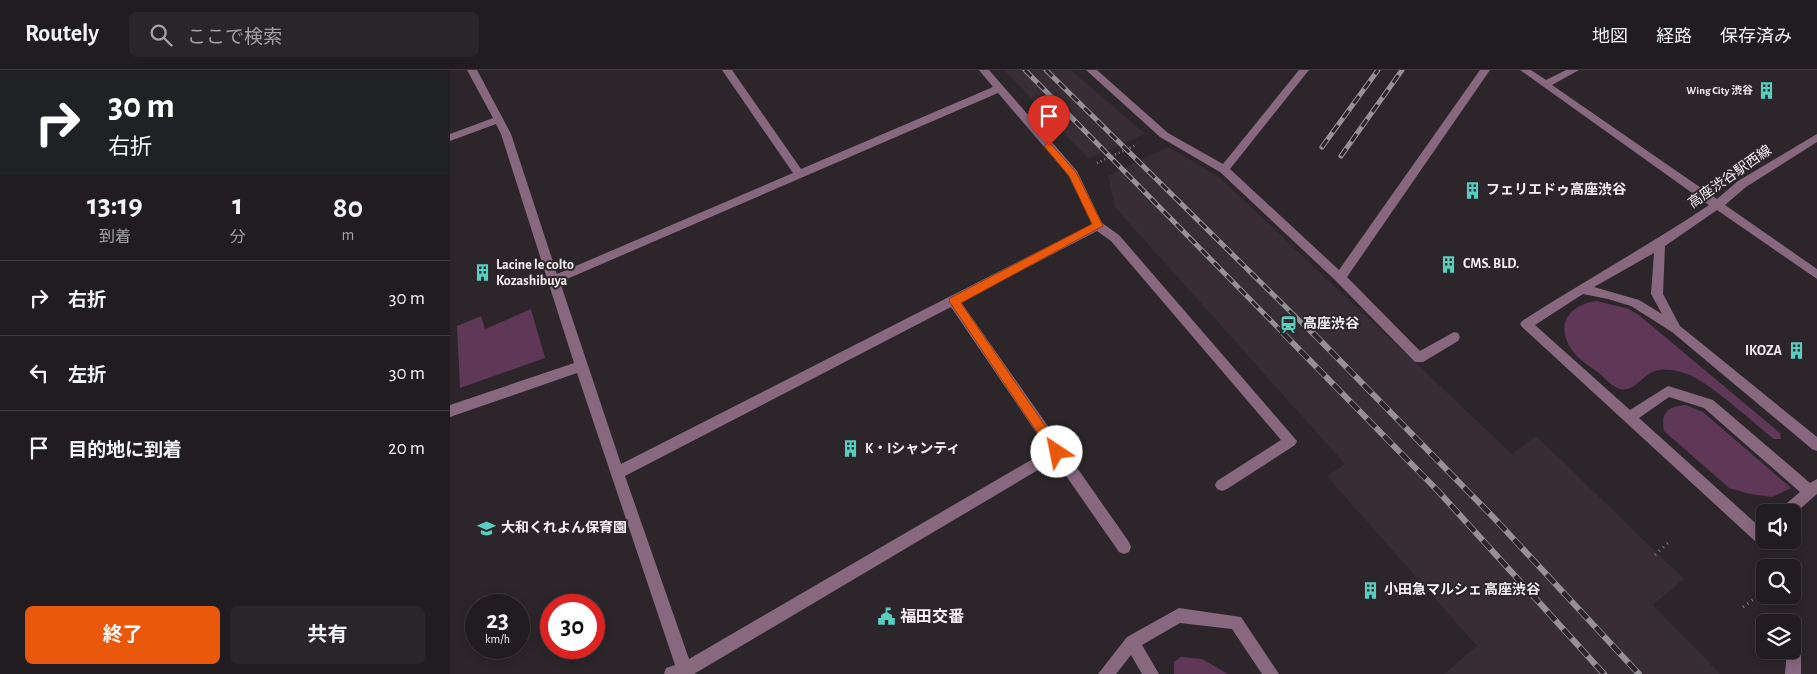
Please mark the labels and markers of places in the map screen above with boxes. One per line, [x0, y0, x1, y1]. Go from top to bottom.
building icon: Wing City 渋谷 [1757, 80, 1777, 100]
place label: Wing City 渋谷 [1686, 84, 1753, 96]
pin [1028, 95, 1070, 146]
building icon: フェリエドゥ高座渋谷 [1462, 180, 1482, 200]
place label: フェリエドゥ高座渋谷 [1486, 182, 1627, 197]
building icon: CMS. BLD. [1439, 254, 1459, 274]
place label: CMS. BLD. [1463, 257, 1519, 271]
place label: Lacine le colto Kozashibuya [496, 258, 574, 288]
building icon: Lacine le colto Kozashibuya [472, 263, 492, 283]
station icon: 高座渋谷 [1279, 314, 1299, 334]
place label: 高座渋谷 [1303, 316, 1360, 331]
building icon: IKOZA [1786, 341, 1806, 361]
place label: IKOZA [1745, 344, 1783, 358]
building icon: K・Iシャンティ [841, 439, 861, 459]
place label: K・Iシャンティ [865, 441, 960, 456]
school or university icon: 大和くれよん保育園 [477, 518, 497, 538]
place label: 大和くれよん保育園 [501, 520, 627, 535]
building icon: 小田急マルシェ 高座渋谷 [1360, 580, 1380, 600]
place label: 小田急マルシェ 高座渋谷 [1384, 581, 1541, 597]
public building icon: 福田交番 [876, 607, 896, 627]
place label: 福田交番 [900, 608, 964, 625]

